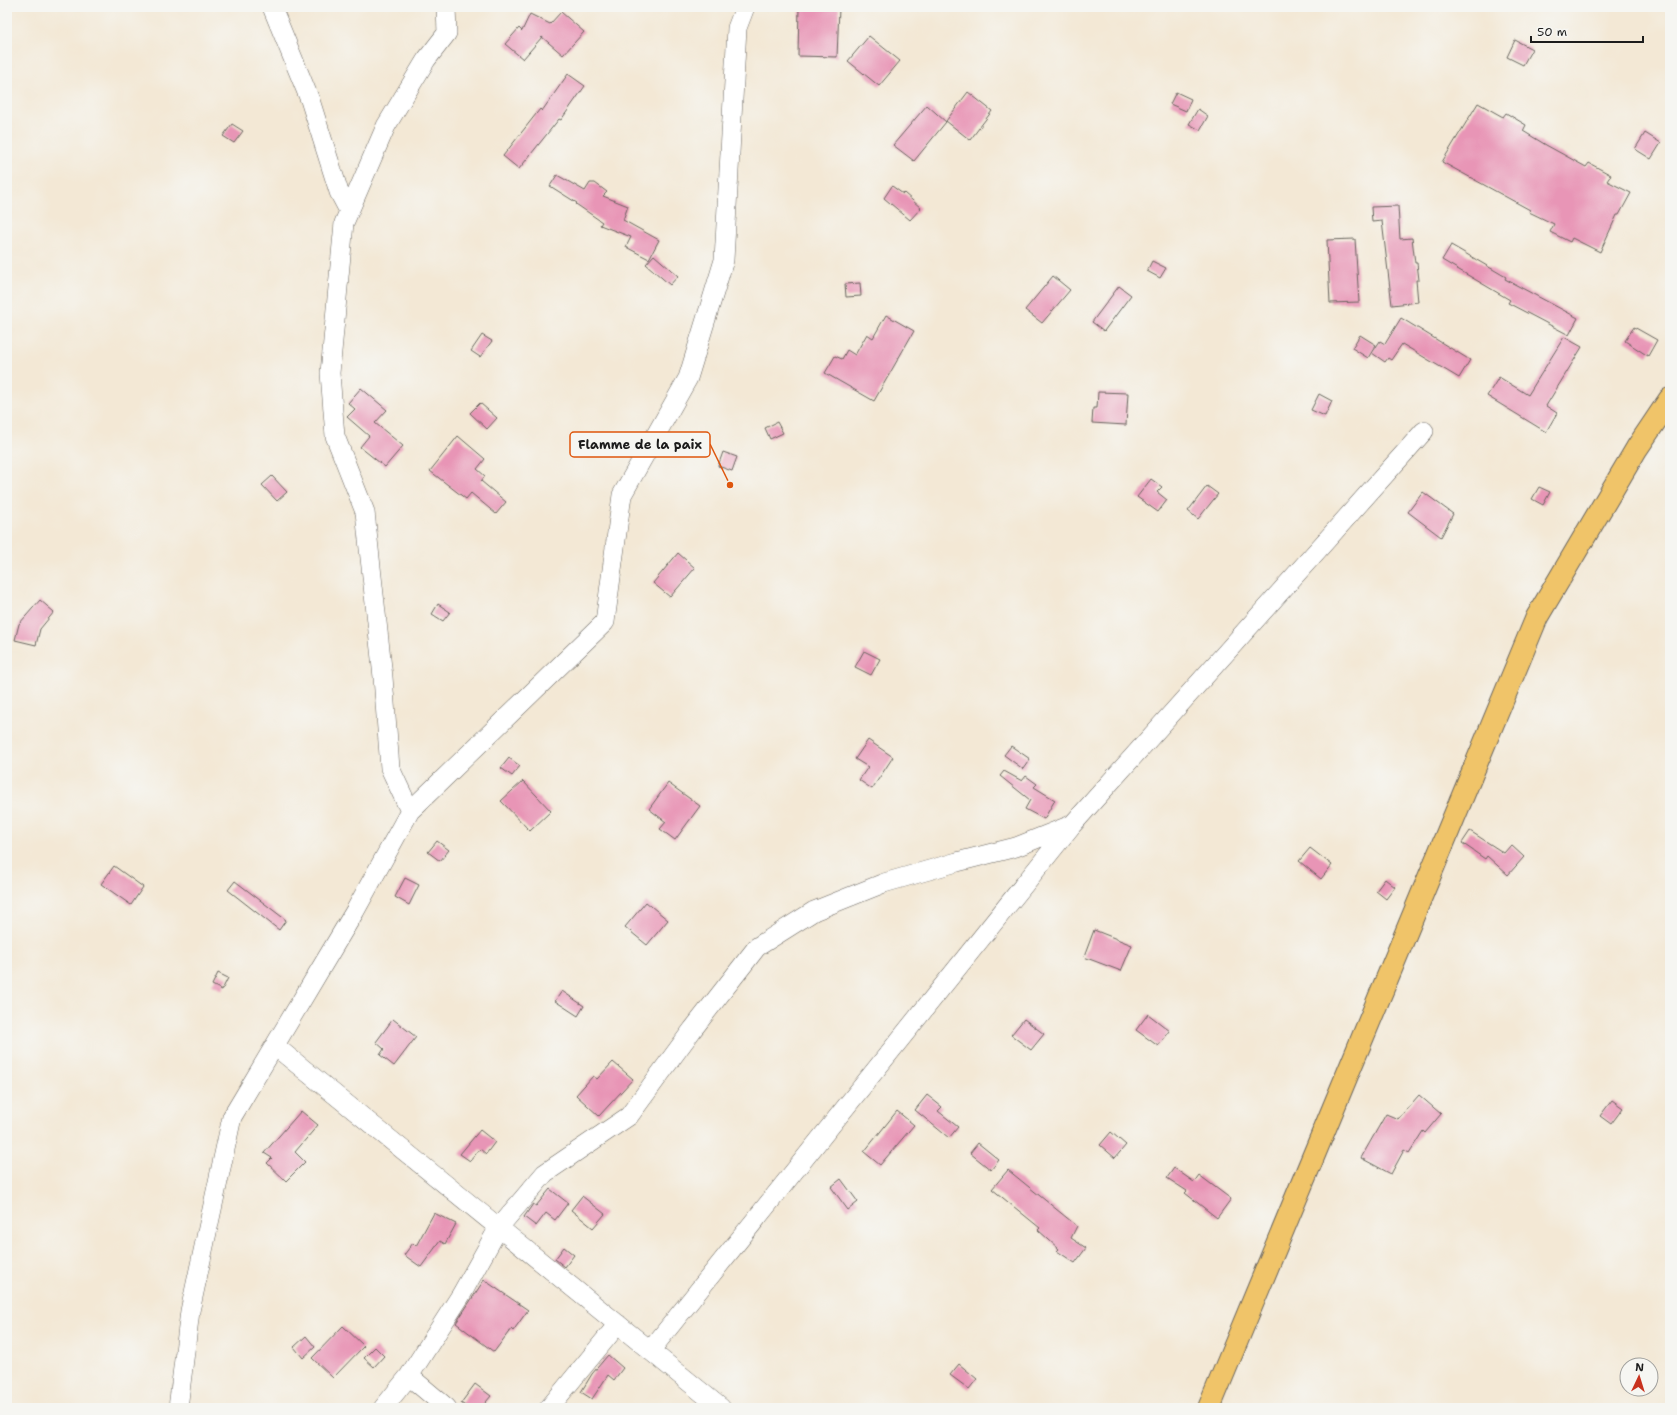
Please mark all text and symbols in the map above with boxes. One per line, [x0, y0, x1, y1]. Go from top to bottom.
scale bar [1531, 18, 1643, 44]
text: 50 m [1537, 24, 1567, 40]
callout: Flamme de la paix [570, 432, 710, 457]
text: Flamme de la paix [578, 436, 703, 453]
north arrow [1619, 1357, 1659, 1397]
text: N [1635, 1360, 1645, 1375]

